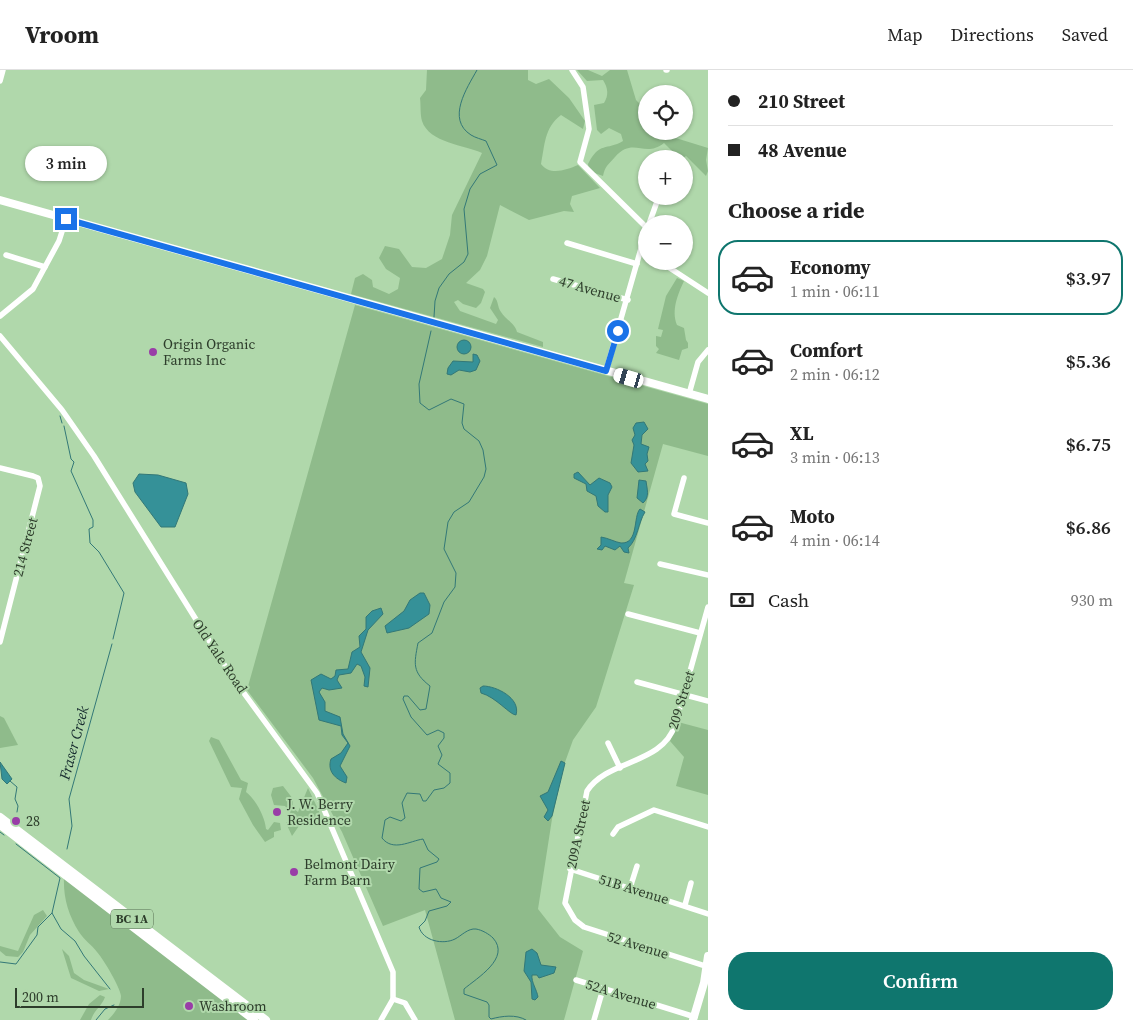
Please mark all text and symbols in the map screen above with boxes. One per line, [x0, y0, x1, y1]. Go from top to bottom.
text: Vroom [25, 18, 99, 51]
text: Map [887, 22, 923, 47]
text: Directions [951, 22, 1034, 47]
text: Saved [1062, 22, 1108, 47]
map controls [638, 85, 693, 270]
button: locate [638, 85, 693, 140]
text: 210 Street [758, 88, 845, 114]
text: 48 Avenue [758, 137, 847, 163]
callout: 3 min [25, 146, 107, 182]
button: + [638, 150, 693, 205]
text: 3 min [45, 152, 87, 174]
text: Choose a ride [728, 195, 865, 225]
route end [55, 208, 77, 230]
button: − [638, 215, 693, 270]
text: Economy [790, 254, 871, 280]
icon: car [730, 255, 775, 300]
text: $3.97 [1066, 265, 1111, 291]
street label: 47 Avenue [557, 271, 623, 307]
text: 1 min · 06:11 [790, 280, 880, 302]
route start [607, 320, 629, 342]
place label: Origin Organic Farms Inc [163, 334, 256, 370]
text: Comfort [790, 337, 863, 363]
icon: car [730, 338, 775, 383]
marker: Origin Organic Farms Inc [147, 346, 159, 358]
text: $5.36 [1066, 348, 1111, 374]
text: 2 min · 06:12 [790, 363, 880, 385]
car [612, 367, 645, 389]
text: XL [790, 420, 813, 446]
icon: car [730, 421, 775, 466]
text: $6.75 [1066, 431, 1111, 457]
text: 3 min · 06:13 [790, 446, 880, 468]
text: Moto [790, 503, 835, 529]
icon: car [730, 504, 775, 549]
text: $6.86 [1066, 514, 1111, 540]
street label: 214 Street [8, 515, 43, 579]
text: 4 min · 06:14 [790, 529, 880, 551]
icon: cash [728, 586, 756, 614]
text: Cash [768, 587, 809, 613]
text: 930 m [1071, 589, 1113, 611]
street label: Old Yale Road [188, 615, 252, 697]
street label: 209 Street [663, 668, 700, 732]
water label: Fraser Creek [53, 703, 94, 783]
place label: J. W. Berry Residence [286, 794, 354, 830]
street label: 209A Street [561, 797, 595, 870]
marker: J. W. Berry Residence [271, 806, 283, 818]
place label: 28 [26, 811, 40, 831]
marker: 28 [10, 815, 22, 827]
place label: Belmont Dairy Farm Barn [304, 854, 396, 890]
marker: Belmont Dairy Farm Barn [288, 866, 300, 878]
street label: 51B Avenue [597, 869, 671, 909]
road number: BC 1A [111, 910, 153, 929]
street label: 52 Avenue [605, 926, 671, 964]
button: Confirm [728, 952, 1113, 1010]
street label: 52A Avenue [583, 974, 659, 1014]
scale bar [15, 985, 144, 1008]
text: 200 m [22, 987, 59, 1007]
place label: Washroom [199, 996, 267, 1016]
marker: Washroom [183, 1000, 195, 1012]

